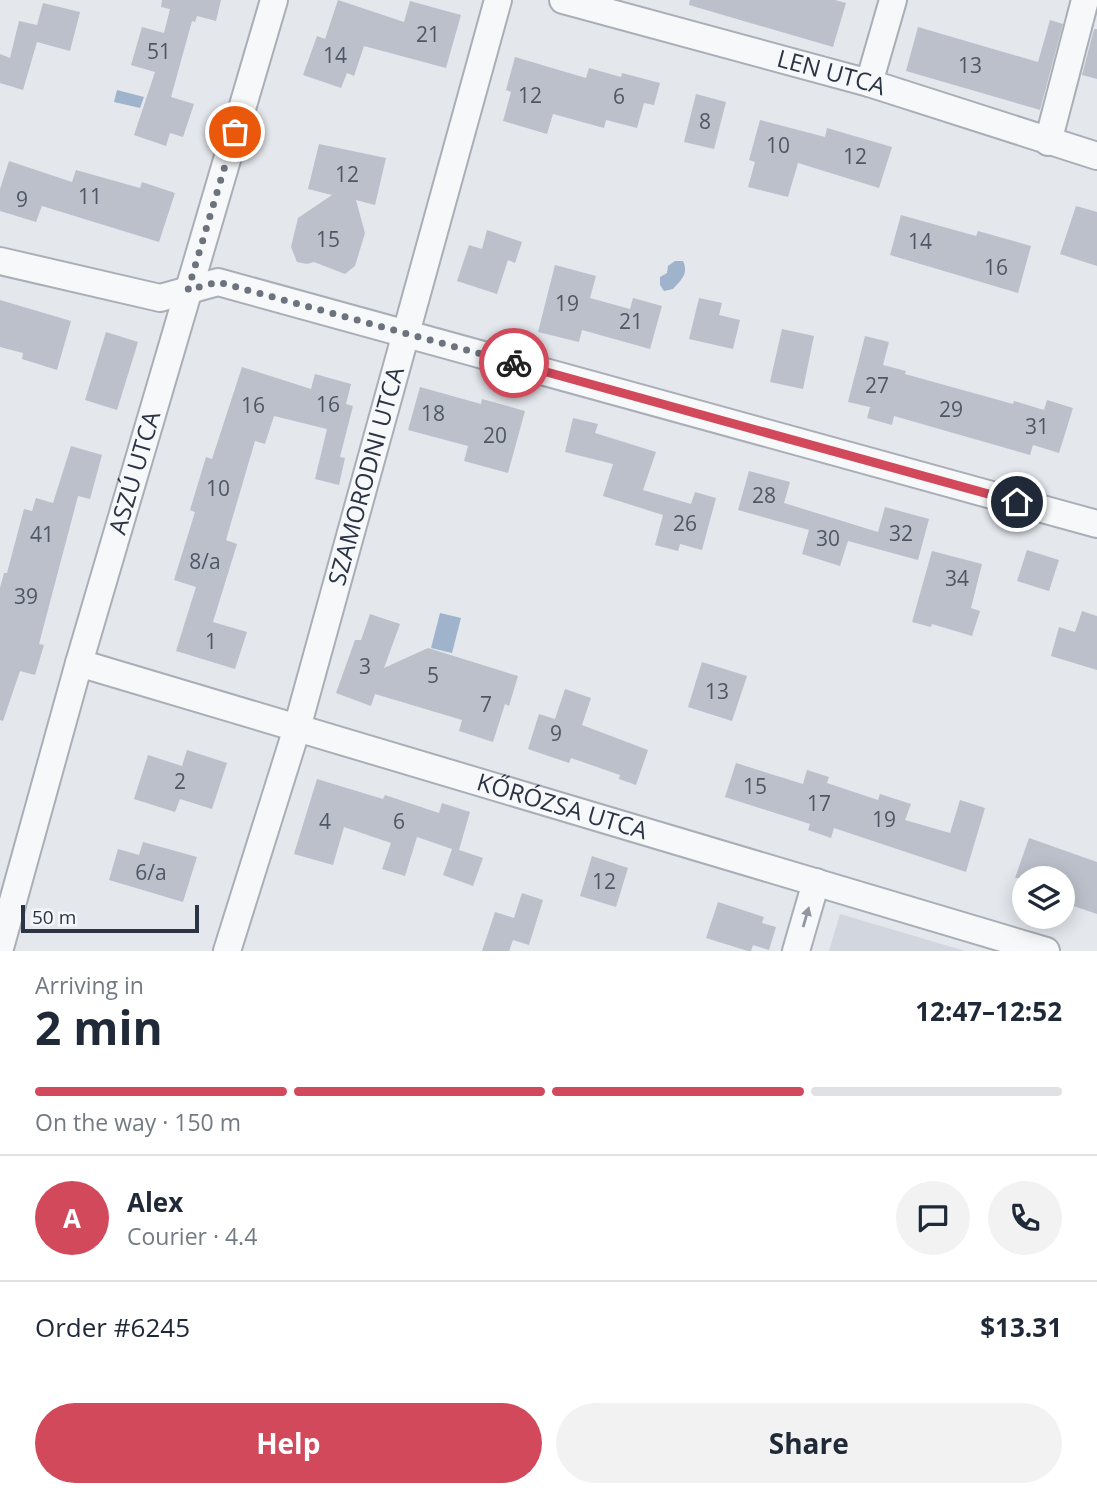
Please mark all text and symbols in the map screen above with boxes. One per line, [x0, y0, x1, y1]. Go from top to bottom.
house number: 21 [416, 20, 440, 48]
house number: 51 [147, 37, 171, 65]
house number: 14 [323, 41, 347, 69]
street label: LEN UTCA [774, 41, 891, 103]
house number: 13 [958, 51, 982, 79]
house number: 12 [518, 81, 542, 109]
house number: 6 [613, 82, 625, 110]
pin [205, 102, 265, 162]
house number: 8 [699, 107, 711, 135]
icon: bag [216, 113, 254, 151]
house number: 10 [766, 131, 790, 159]
house number: 12 [843, 142, 867, 170]
house number: 12 [335, 160, 359, 188]
house number: 11 [78, 182, 102, 210]
house number: 9 [16, 185, 28, 213]
house number: 15 [316, 225, 340, 253]
house number: 14 [908, 227, 932, 255]
house number: 16 [984, 253, 1008, 281]
house number: 19 [555, 289, 579, 317]
house number: 21 [619, 307, 643, 335]
courier [479, 328, 549, 398]
icon: bike [495, 344, 533, 382]
street label: SZAMORODNI UTCA [319, 362, 411, 589]
house number: 27 [865, 371, 889, 399]
house number: 16 [316, 390, 340, 418]
house number: 16 [241, 391, 265, 419]
house number: 29 [939, 395, 963, 423]
house number: 18 [421, 399, 445, 427]
street label: ASZÚ UTCA [100, 406, 167, 538]
house number: 31 [1025, 412, 1049, 440]
house number: 20 [483, 421, 507, 449]
pin [987, 472, 1047, 532]
house number: 10 [206, 474, 230, 502]
house number: 28 [752, 481, 776, 509]
icon: home [998, 483, 1036, 521]
house number: 26 [673, 509, 697, 537]
house number: 32 [889, 519, 913, 547]
house number: 41 [30, 520, 54, 548]
house number: 30 [816, 524, 840, 552]
house number: 8/a [189, 547, 221, 575]
house number: 34 [945, 564, 969, 592]
house number: 39 [14, 582, 38, 610]
house number: 1 [205, 627, 217, 655]
house number: 3 [359, 652, 371, 680]
house number: 5 [427, 661, 439, 689]
house number: 13 [705, 677, 729, 705]
house number: 7 [480, 690, 492, 718]
house number: 9 [550, 719, 562, 747]
street label: KŐRÓZSA UTCA [473, 764, 652, 847]
house number: 2 [174, 767, 186, 795]
house number: 15 [743, 772, 767, 800]
house number: 17 [807, 789, 831, 817]
house number: 19 [872, 805, 896, 833]
house number: 4 [319, 807, 331, 835]
house number: 6 [393, 807, 405, 835]
house number: 6/a [135, 858, 167, 886]
map controls [1012, 866, 1075, 929]
button: layers [1012, 866, 1075, 929]
house number: 12 [592, 867, 616, 895]
scale bar [21, 902, 200, 934]
text: 50 m [32, 904, 76, 930]
one-way arrow [801, 905, 812, 927]
text: Arriving in [35, 969, 144, 1001]
text: 12:47–12:52 [915, 993, 1062, 1029]
text: 2 min [35, 996, 163, 1058]
text: On the way · 150 m [35, 1106, 241, 1138]
button: chat [896, 1181, 970, 1255]
button: phone [988, 1181, 1062, 1255]
text: Alex [127, 1184, 183, 1220]
text: A [63, 1200, 81, 1236]
text: Courier · 4.4 [127, 1220, 257, 1252]
text: Order #6245 [35, 1309, 190, 1345]
text: $13.31 [980, 1309, 1062, 1345]
button: Help [35, 1403, 542, 1483]
button: Share [556, 1403, 1062, 1483]

